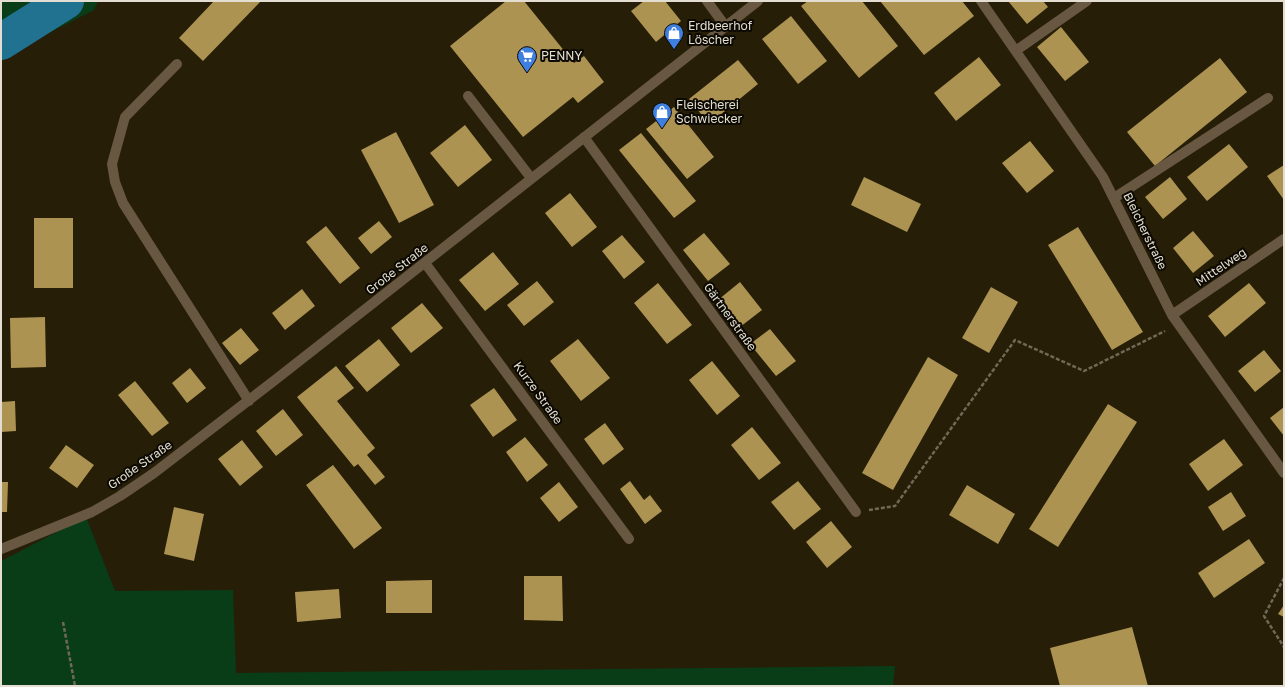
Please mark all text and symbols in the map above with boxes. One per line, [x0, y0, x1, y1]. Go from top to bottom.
place label: Erdbeerhof Löscher [688, 18, 753, 47]
shop icon: Erdbeerhof Löscher [663, 22, 685, 50]
supermarket icon: PENNY [516, 45, 538, 73]
place label: PENNY [541, 48, 582, 63]
place label: Fleischerei Schwiecker [676, 97, 742, 126]
shop icon: Fleischerei Schwiecker [651, 101, 673, 129]
street label: Bleicherstraße [1120, 190, 1171, 272]
street label: Große Straße [363, 240, 431, 297]
street label: Mittelweg [1193, 244, 1249, 289]
street label: Gärtnerstraße [701, 280, 760, 354]
street label: Kurze Straße [511, 358, 566, 427]
street label: Große Straße [105, 437, 175, 492]

